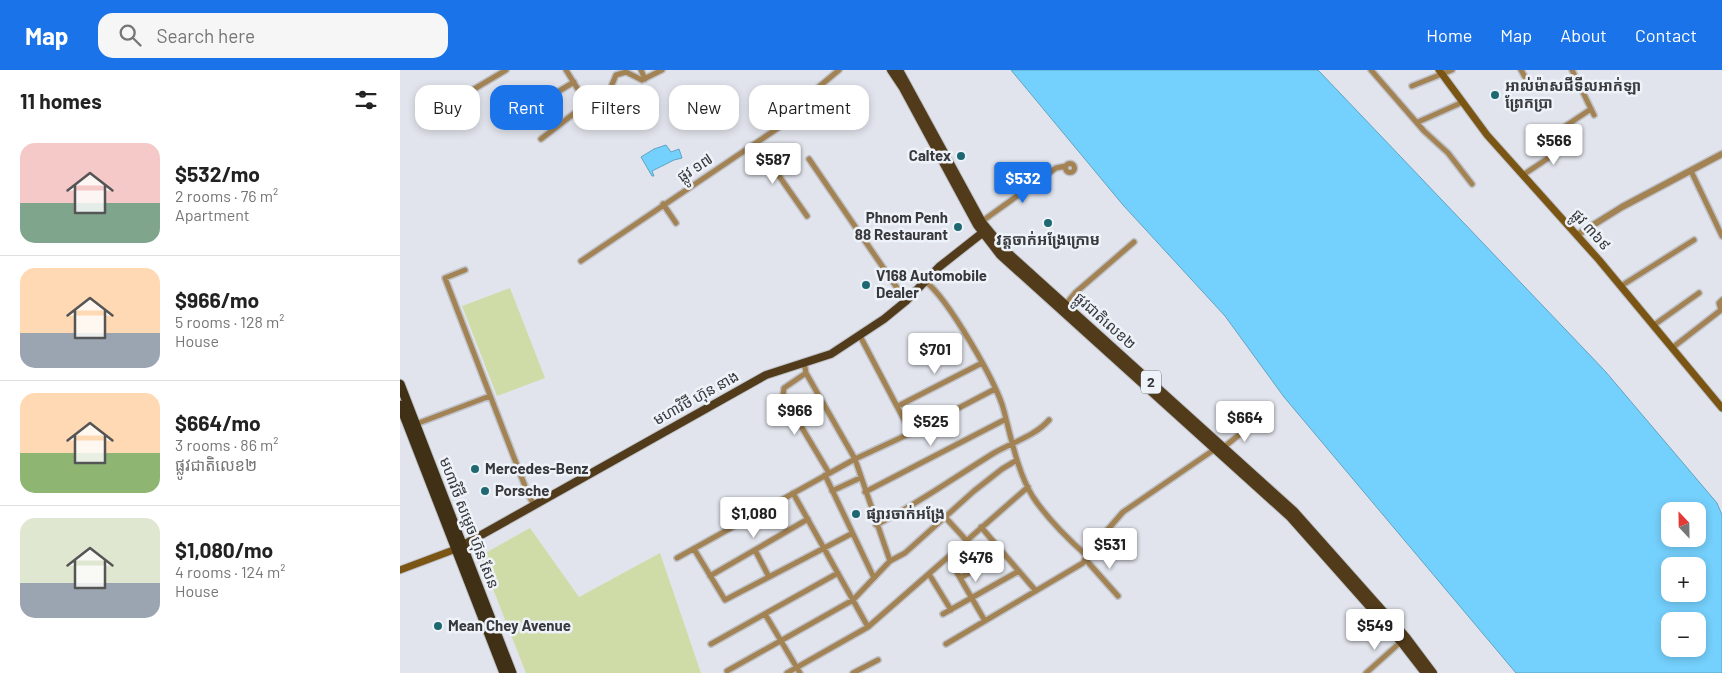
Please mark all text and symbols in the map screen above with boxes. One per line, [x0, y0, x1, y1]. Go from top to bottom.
search box [98, 13, 448, 58]
text: Map [25, 21, 68, 50]
icon: search [116, 21, 144, 49]
text: Search here [156, 24, 255, 47]
text: Home [1426, 24, 1472, 46]
text: Map [1500, 24, 1532, 46]
text: About [1560, 24, 1607, 46]
text: Contact [1635, 24, 1697, 46]
place label: អាល់ម៉ាសជីទីលអាក់ឡា ព្រែកប្រា [1505, 76, 1641, 112]
chip: Buy [415, 85, 480, 130]
chip: Rent [490, 85, 563, 130]
chip: Filters [573, 85, 659, 130]
chip: New [669, 85, 739, 130]
chip: Apartment [749, 85, 869, 130]
icon: filters [352, 86, 380, 114]
text: 11 homes [20, 88, 102, 113]
marker: អាល់ម៉ាសជីទីលអាក់ឡា ព្រែកប្រា [1489, 89, 1501, 101]
pin: $566 [1524, 124, 1584, 166]
text: $566 [1537, 130, 1571, 149]
pin: $587 [743, 142, 803, 185]
place label: Caltex [909, 146, 951, 164]
street label: ផ្លូវ ១៧ [673, 149, 719, 190]
text: $587 [756, 149, 790, 168]
marker: Caltex [955, 150, 967, 162]
text: $532/mo [175, 161, 260, 186]
pin: $532 [993, 162, 1053, 204]
icon: home [60, 163, 120, 223]
text: $532 [1005, 168, 1041, 187]
text: 2 rooms · 76 m² [175, 186, 278, 205]
text: Apartment [175, 205, 250, 224]
street label: ផ្លូវ ៣៦៩ [1564, 205, 1615, 257]
place label: Phnom Penh 88 Restaurant [855, 208, 948, 243]
marker: វត្តចាក់អង្រែក្រោម [1042, 217, 1054, 229]
marker: Phnom Penh 88 Restaurant [952, 221, 964, 233]
place label: វត្តចាក់អង្រែក្រោម [996, 230, 1100, 249]
place label: V168 Automobile Dealer [876, 266, 987, 301]
marker: V168 Automobile Dealer [860, 279, 872, 291]
text: $966/mo [175, 287, 259, 312]
icon: home [60, 288, 120, 348]
street label: ផ្លូវជាតិលេខ២ [1067, 288, 1140, 357]
text: 5 rooms · 128 m² [175, 312, 284, 331]
text: House [175, 331, 219, 350]
pin: $701 [905, 332, 965, 375]
text: $701 [919, 339, 951, 358]
street label: មហាវិថី ហ៊ុន នាង [650, 366, 742, 429]
road number: 2 [1141, 370, 1161, 394]
pin: $966 [765, 394, 825, 436]
text: $966 [778, 400, 812, 419]
pin: $664 [1215, 400, 1275, 443]
pin: $525 [901, 404, 961, 447]
text: $664 [1227, 407, 1263, 426]
text: $664/mo [175, 410, 261, 435]
text: $525 [913, 411, 949, 430]
icon: home [60, 413, 120, 473]
text: 3 rooms · 86 m² [175, 435, 279, 454]
street label: មហាវិថី សម្តេច ហ៊ុន សែន [435, 454, 503, 591]
text: ផ្លូវជាតិលេខ២ [175, 455, 257, 474]
place label: Mercedes-Benz [485, 459, 589, 477]
marker: Mercedes-Benz [469, 463, 481, 475]
place label: Porsche [495, 481, 549, 499]
marker: Porsche [479, 485, 491, 497]
pin: $1,080 [713, 496, 795, 539]
north arrow [1661, 502, 1706, 548]
map controls [1661, 502, 1706, 657]
text: $1,080 [731, 503, 777, 522]
place label: ផ្សារចាក់អង្រែ [866, 504, 945, 523]
marker: ផ្សារចាក់អង្រែ [850, 508, 862, 520]
pin: $531 [1080, 528, 1140, 570]
text: $531 [1094, 534, 1126, 553]
text: $1,080/mo [175, 537, 273, 562]
icon: home [60, 538, 120, 598]
pin: $476 [946, 540, 1006, 583]
text: $476 [959, 547, 993, 566]
button: + [1661, 557, 1706, 602]
text: 4 rooms · 124 m² [175, 562, 286, 581]
text: House [175, 581, 219, 600]
pin: $549 [1345, 608, 1405, 651]
button: − [1661, 612, 1706, 657]
text: $549 [1357, 615, 1393, 634]
place label: Mean Chey Avenue [448, 616, 571, 634]
marker: Mean Chey Avenue [432, 620, 444, 632]

